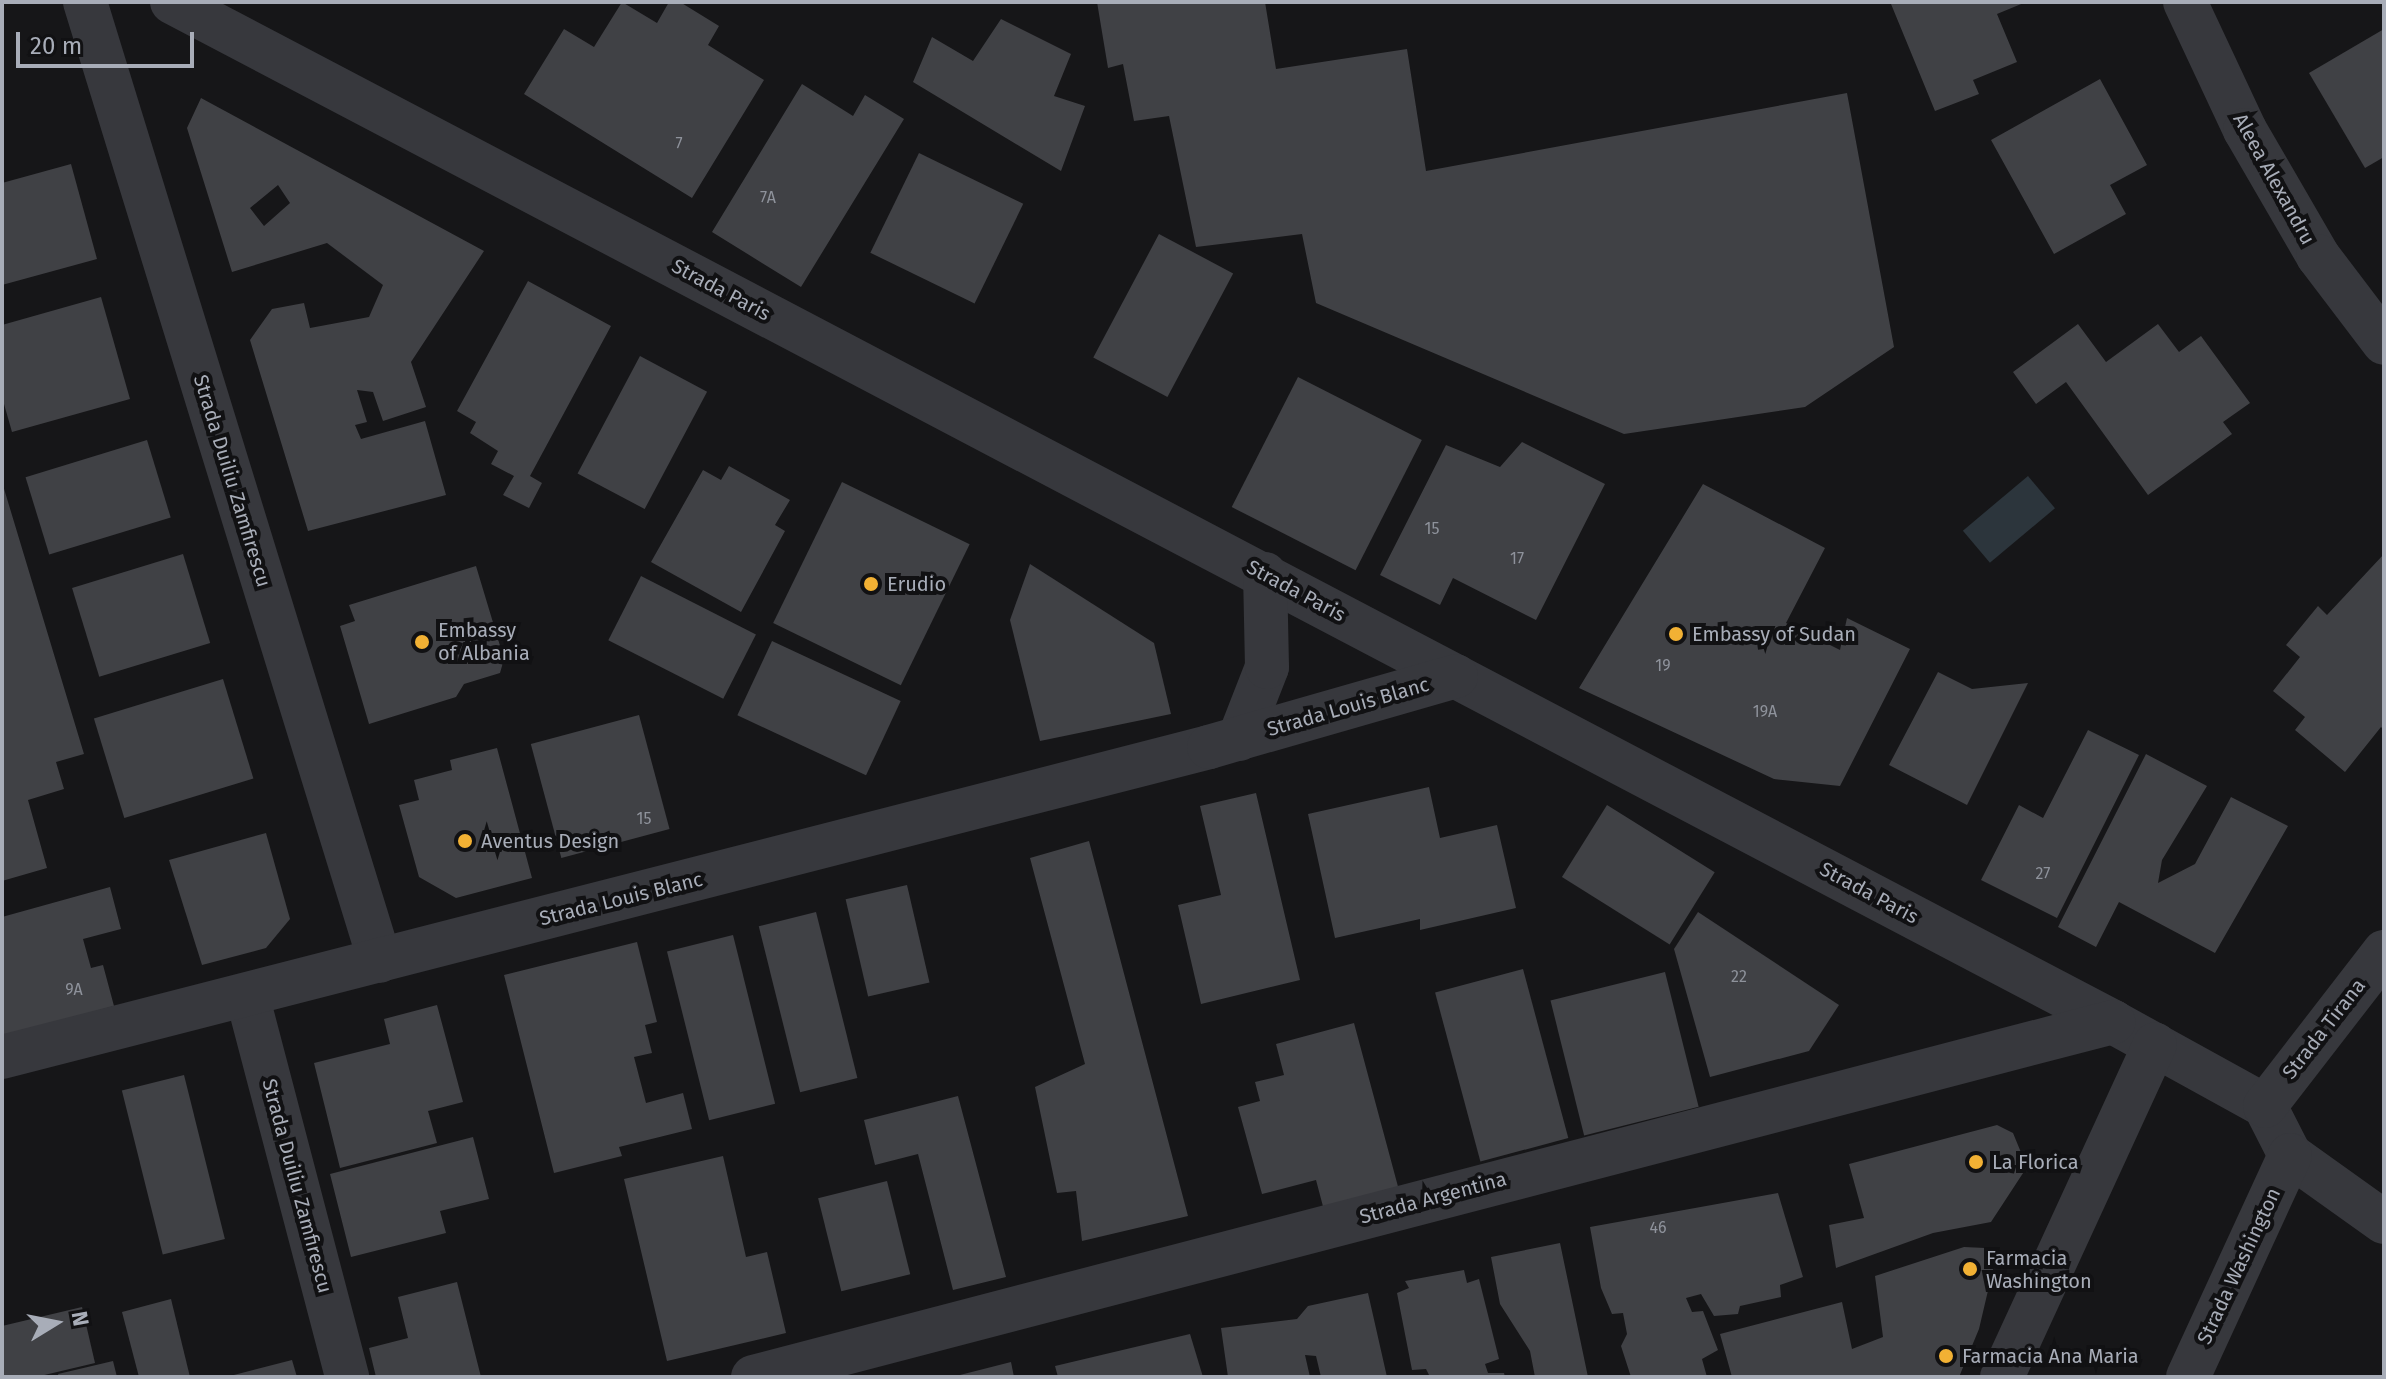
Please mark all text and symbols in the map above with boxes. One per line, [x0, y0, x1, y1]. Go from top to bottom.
scale bar [20, 16, 198, 66]
text: 20 m [30, 32, 82, 60]
street label: Aleea Alexandru [2228, 109, 2320, 249]
house number: 7 [675, 134, 683, 154]
house number: 7A [760, 188, 776, 208]
street label: Strada Paris [668, 254, 774, 326]
street label: Strada Duiliu Zamfirescu [188, 372, 276, 590]
house number: 15 [1425, 519, 1439, 539]
house number: 17 [1510, 549, 1524, 569]
street label: Strada Paris [1243, 555, 1349, 627]
place label: Erudio [887, 572, 946, 596]
marker: Erudio [862, 575, 880, 593]
place label: Embassy of Albania [438, 618, 530, 665]
place label: Embassy of Sudan [1692, 622, 1856, 646]
marker: Embassy of Sudan [1667, 625, 1685, 643]
marker: Embassy of Albania [413, 633, 431, 651]
house number: 19 [1655, 656, 1671, 676]
street label: Strada Louis Blanc [1264, 672, 1432, 742]
house number: 19A [1753, 702, 1777, 722]
house number: 15 [637, 809, 651, 829]
place label: Aventus Design [481, 829, 619, 853]
marker: Aventus Design [456, 832, 474, 850]
street label: Strada Paris [1816, 857, 1922, 929]
house number: 27 [2036, 864, 2050, 884]
street label: Strada Louis Blanc [537, 867, 705, 931]
house number: 22 [1731, 967, 1747, 987]
street label: Strada Tirana [2277, 974, 2371, 1084]
house number: 9A [65, 980, 83, 1000]
street label: Strada Duiliu Zamfirescu [257, 1076, 337, 1296]
place label: La Florica [1992, 1150, 2079, 1174]
marker: La Florica [1967, 1153, 1985, 1171]
street label: Strada Argentina [1357, 1167, 1509, 1229]
street label: Strada Washington [2192, 1184, 2286, 1348]
house number: 46 [1649, 1218, 1667, 1238]
place label: Farmacia Washington [1986, 1246, 2092, 1293]
marker: Farmacia Washington [1961, 1260, 1979, 1278]
north arrow [16, 1283, 96, 1363]
text: N [66, 1309, 95, 1328]
place label: Farmacia Ana Maria [1962, 1344, 2139, 1368]
marker: Farmacia Ana Maria [1937, 1347, 1955, 1365]

